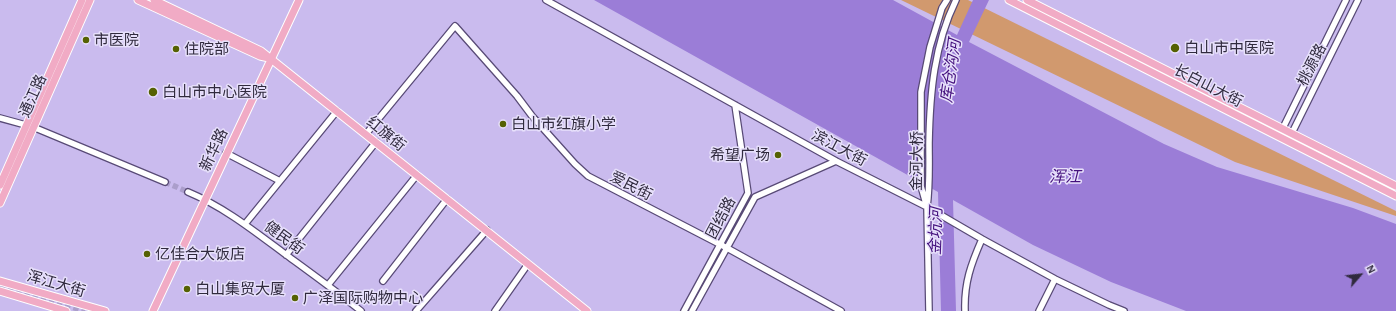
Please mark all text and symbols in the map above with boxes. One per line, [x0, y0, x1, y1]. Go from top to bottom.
place label: 市医院 [94, 31, 139, 49]
marker: 市医院 [81, 35, 91, 45]
water label: 库仓沟河 [937, 38, 965, 104]
place label: 白山市中医院 [1184, 39, 1274, 57]
place label: 住院部 [184, 40, 229, 58]
street label: 桃源路 [1294, 41, 1330, 89]
marker: 白山市中医院 [1169, 42, 1181, 54]
marker: 住院部 [171, 44, 181, 54]
street label: 长白山大街 [1171, 61, 1245, 111]
street label: 通江路 [16, 72, 50, 120]
place label: 白山市中心医院 [162, 83, 267, 101]
marker: 白山市中心医院 [147, 86, 159, 98]
street label: 红旗街 [363, 113, 409, 155]
place label: 白山市红旗小学 [511, 115, 616, 133]
marker: 白山市红旗小学 [498, 119, 508, 129]
street label: 新华路 [196, 126, 232, 174]
street label: 滨江大街 [808, 126, 870, 170]
street label: 金河大桥 [907, 131, 927, 191]
place label: 希望广场 [710, 146, 770, 164]
marker: 希望广场 [773, 150, 783, 160]
water label: 浑江 [1049, 167, 1081, 187]
street label: 爱民街 [607, 168, 655, 204]
street label: 团结路 [702, 194, 740, 242]
water label: 金坑河 [926, 207, 946, 255]
street label: 健民街 [261, 217, 307, 259]
place label: 亿佳合大饭店 [155, 245, 245, 263]
marker: 亿佳合大饭店 [142, 249, 152, 259]
north arrow [1340, 255, 1380, 295]
text: N [1364, 263, 1378, 275]
street label: 浑江大街 [25, 267, 87, 301]
place label: 白山集贸大厦 [195, 280, 285, 298]
marker: 白山集贸大厦 [182, 284, 192, 294]
place label: 广泽国际购物中心 [303, 289, 423, 307]
marker: 广泽国际购物中心 [290, 293, 300, 303]

